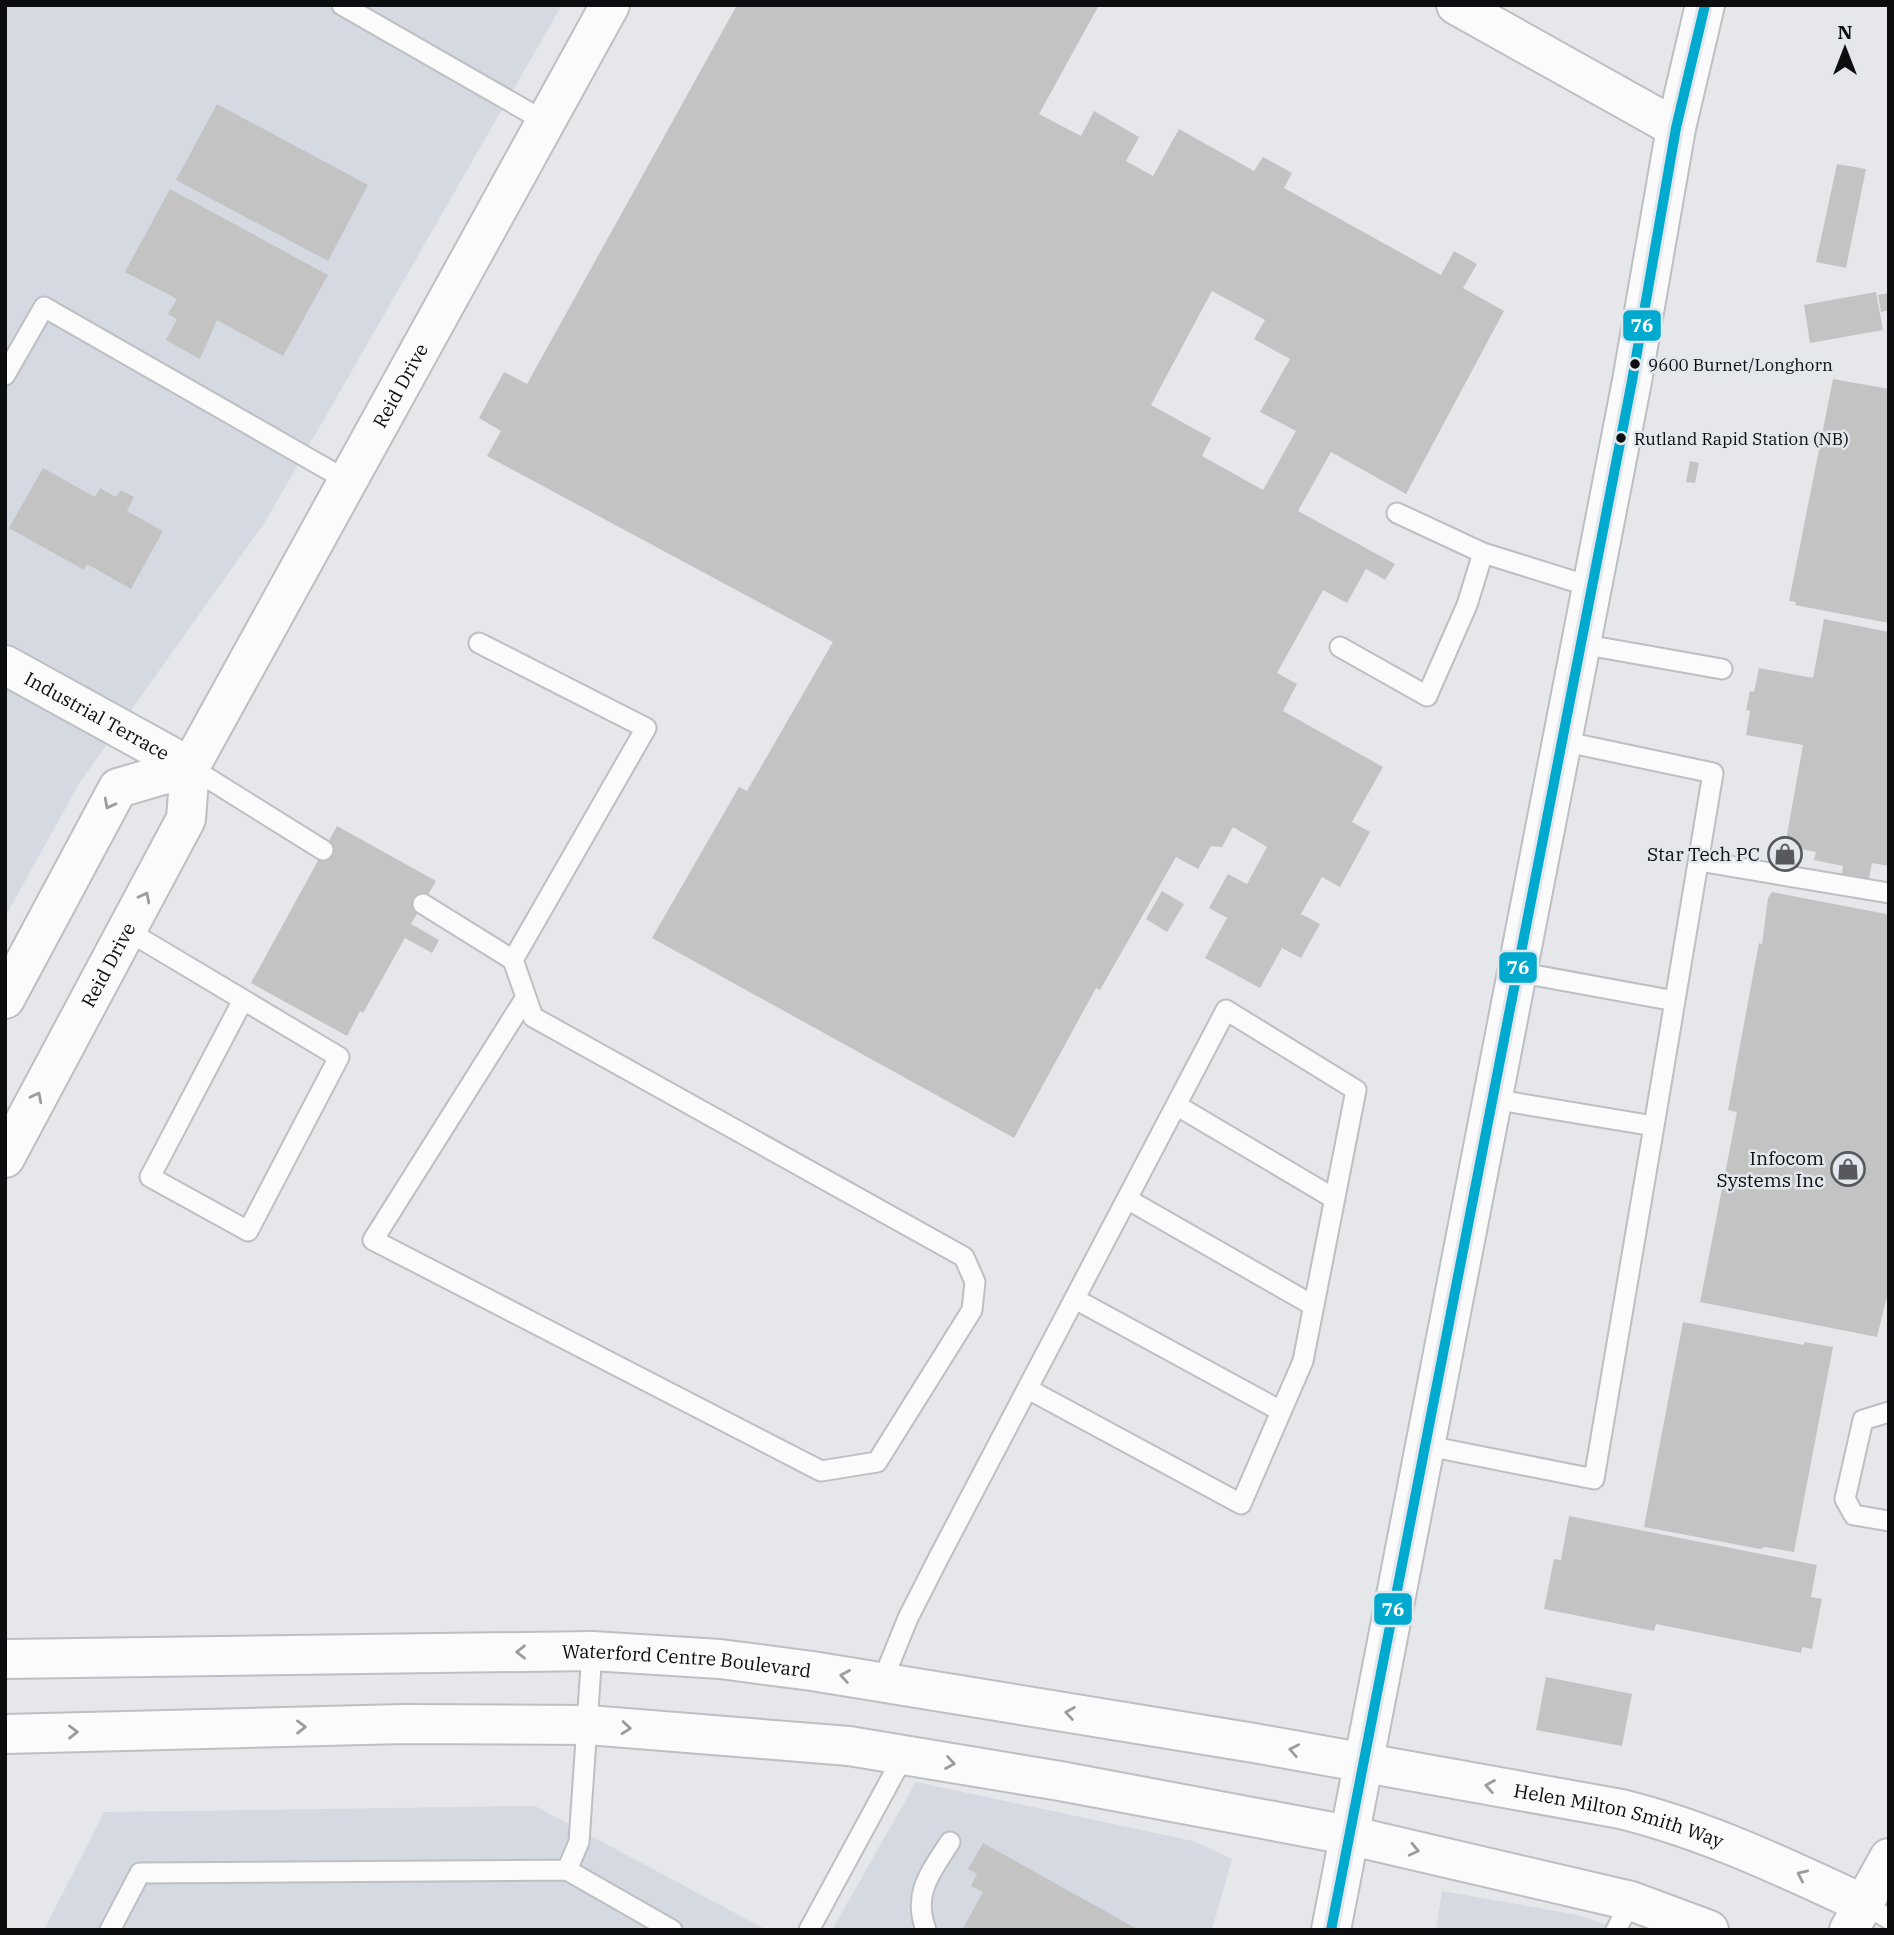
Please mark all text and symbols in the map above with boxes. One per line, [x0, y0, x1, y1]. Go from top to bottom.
north arrow [1810, 14, 1880, 84]
text: N [1837, 20, 1853, 44]
line badge: 76 [1622, 309, 1662, 342]
text: 76 [1631, 313, 1653, 337]
street label: Reid Drive [367, 339, 433, 432]
place label: 9600 Burnet/Longhorn [1648, 354, 1833, 376]
marker: 9600 Burnet/Longhorn [1628, 357, 1642, 371]
place label: Rutland Rapid Station (NB) [1634, 428, 1849, 450]
marker: Rutland Rapid Station (NB) [1614, 431, 1628, 445]
street label: Industrial Terrace [20, 666, 174, 765]
one-way arrow [104, 797, 118, 809]
shop icon: Star Tech PC [1766, 835, 1804, 873]
place label: Star Tech PC [1647, 842, 1760, 866]
one-way arrow [137, 892, 150, 905]
street label: Reid Drive [76, 918, 141, 1011]
line badge: 76 [1498, 951, 1538, 984]
text: 76 [1507, 955, 1529, 979]
one-way arrow [28, 1092, 42, 1105]
place label: Infocom Systems Inc [1716, 1146, 1824, 1192]
shop icon: Infocom Systems Inc [1829, 1150, 1867, 1188]
line badge: 76 [1373, 1592, 1413, 1626]
text: 76 [1382, 1597, 1404, 1621]
street label: Waterford Centre Boulevard [562, 1639, 813, 1683]
one-way arrow [515, 1644, 526, 1660]
one-way arrow [839, 1669, 851, 1684]
one-way arrow [1064, 1706, 1075, 1721]
one-way arrow [296, 1719, 307, 1734]
one-way arrow [621, 1720, 632, 1735]
one-way arrow [68, 1725, 79, 1740]
one-way arrow [1288, 1744, 1300, 1759]
one-way arrow [944, 1755, 956, 1770]
street label: Helen Milton Smith Way [1512, 1778, 1728, 1853]
one-way arrow [1485, 1779, 1496, 1794]
one-way arrow [1408, 1842, 1420, 1857]
one-way arrow [1796, 1870, 1809, 1884]

